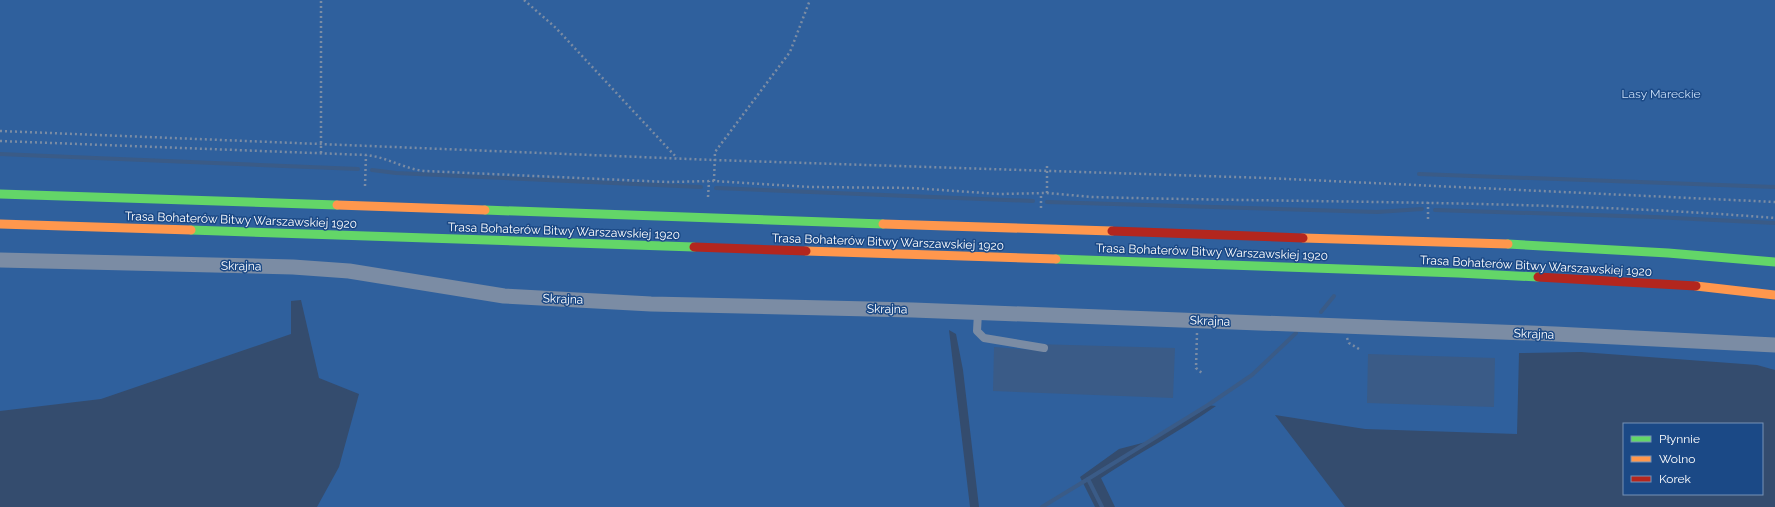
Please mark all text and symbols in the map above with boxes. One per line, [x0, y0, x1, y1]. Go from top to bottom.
park label: Lasy Mareckie [1621, 87, 1701, 101]
street label: Trasa Bohaterów Bitwy Warszawskiej 1920 [125, 209, 357, 231]
street label: Trasa Bohaterów Bitwy Warszawskiej 1920 [448, 220, 680, 242]
street label: Trasa Bohaterów Bitwy Warszawskiej 1920 [772, 231, 1004, 253]
street label: Trasa Bohaterów Bitwy Warszawskiej 1920 [1096, 241, 1328, 263]
street label: Trasa Bohaterów Bitwy Warszawskiej 1920 [1420, 253, 1652, 279]
street label: Skrajna [221, 259, 261, 273]
street label: Skrajna [542, 291, 584, 307]
street label: Skrajna [867, 302, 907, 316]
street label: Skrajna [1189, 313, 1231, 329]
street label: Skrajna [1513, 326, 1555, 342]
legend [1623, 423, 1763, 495]
text: Płynnie [1659, 432, 1700, 446]
text: Wolno [1659, 452, 1695, 466]
text: Korek [1659, 472, 1692, 486]

